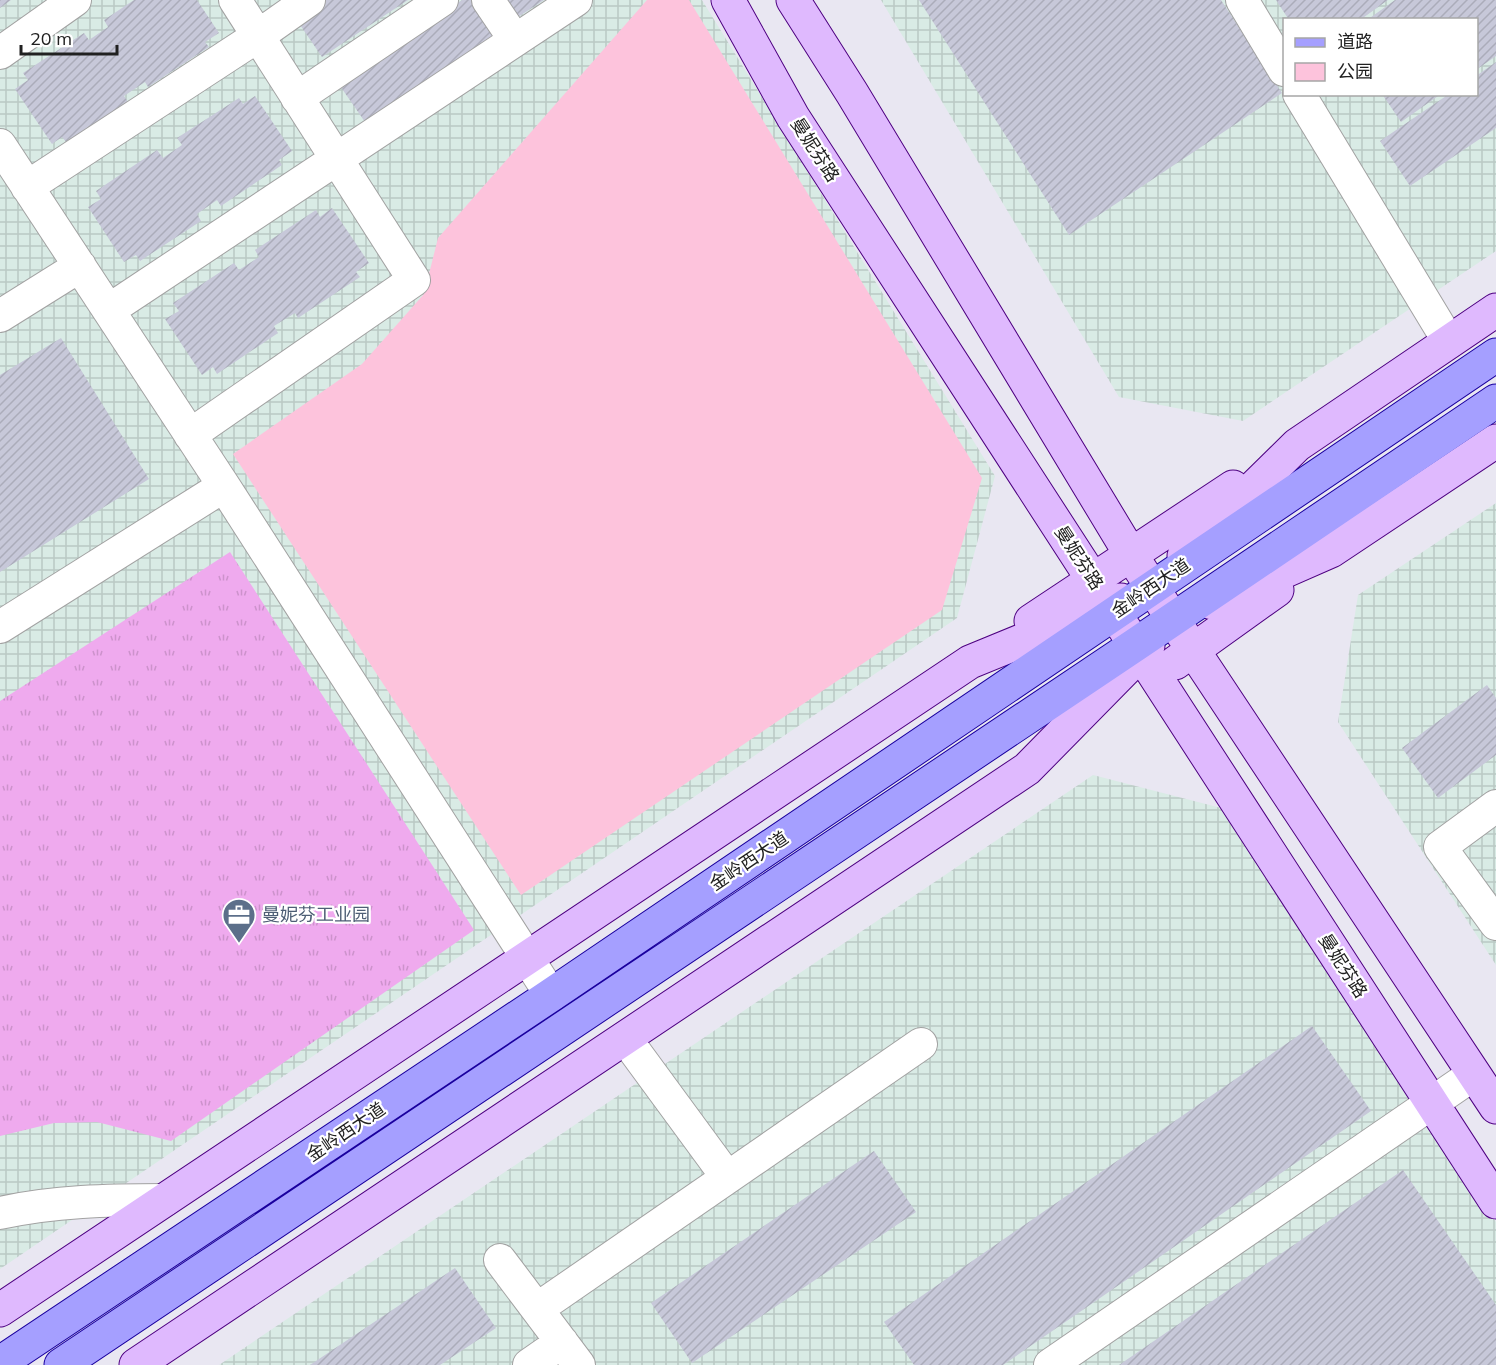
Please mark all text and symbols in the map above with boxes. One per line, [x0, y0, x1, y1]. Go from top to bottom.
scale bar [21, 18, 117, 56]
legend [1283, 18, 1478, 96]
text: 20 m [30, 27, 72, 50]
text: 道路 [1337, 30, 1373, 53]
text: 公园 [1337, 60, 1373, 83]
street label: 曼妮芬路 [786, 113, 845, 186]
street label: 曼妮芬路 [1050, 521, 1109, 594]
street label: 金岭西大道 [1107, 553, 1194, 622]
street label: 金岭西大道 [705, 826, 792, 895]
office icon: 曼妮芬工业园 [221, 897, 257, 944]
place label: 曼妮芬工业园 [262, 903, 370, 926]
street label: 曼妮芬路 [1314, 929, 1373, 1002]
street label: 金岭西大道 [302, 1097, 389, 1166]

